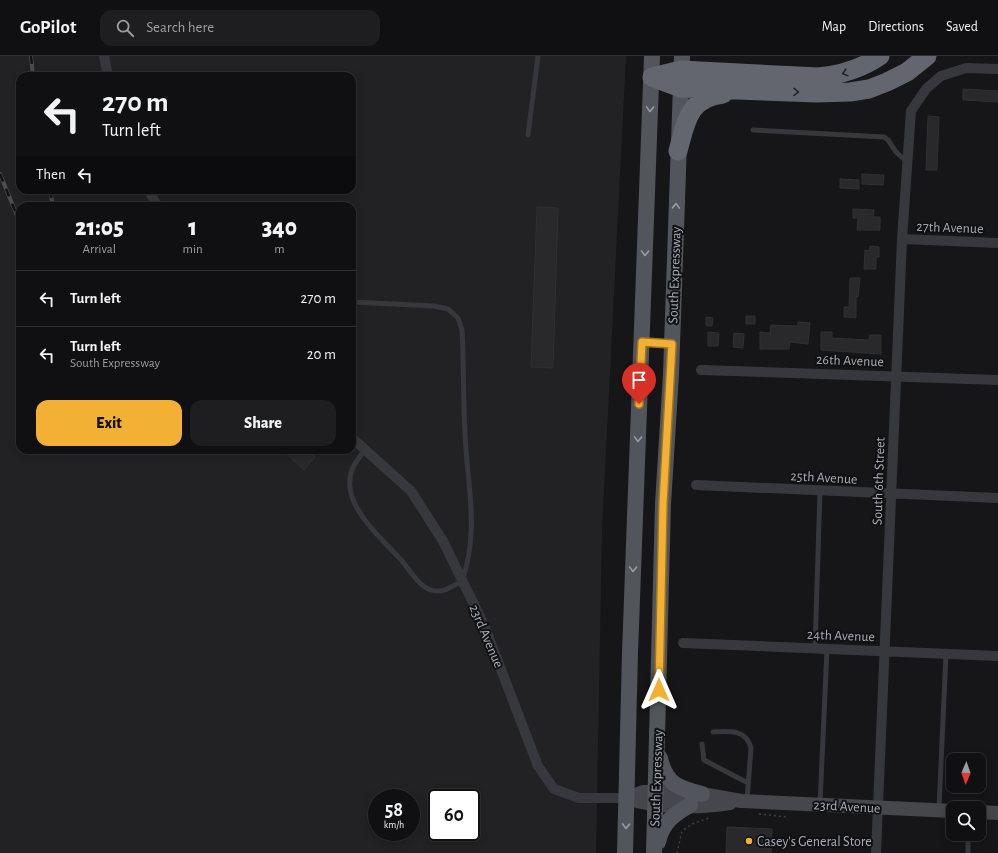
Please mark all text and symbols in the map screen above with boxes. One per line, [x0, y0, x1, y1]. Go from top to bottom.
search box [100, 10, 380, 46]
icon: search [114, 17, 136, 39]
text: GoPilot [20, 18, 76, 37]
text: Search here [146, 20, 214, 35]
text: Map [822, 20, 846, 34]
text: Directions [868, 20, 924, 34]
text: Saved [946, 20, 978, 34]
one-way arrow [842, 68, 849, 77]
icon: left [36, 88, 88, 140]
one-way arrow [793, 88, 799, 96]
text: 270 m [102, 89, 169, 117]
one-way arrow [646, 106, 655, 112]
text: Turn left [102, 122, 161, 140]
icon: left [74, 164, 96, 186]
text: Then [36, 167, 66, 182]
one-way arrow [672, 203, 680, 209]
text: 21:05 [75, 216, 124, 240]
text: 1 [188, 216, 197, 240]
text: 340 [262, 216, 297, 240]
street label: 27th Avenue [916, 220, 984, 236]
street label: South Expressway [666, 226, 684, 324]
text: Arrival [83, 243, 116, 256]
text: min [183, 243, 203, 256]
text: m [274, 243, 285, 256]
one-way arrow [641, 250, 649, 256]
icon: left [36, 288, 58, 310]
text: Turn left [70, 291, 121, 306]
text: 270 m [301, 291, 336, 306]
text: Turn left [70, 339, 121, 354]
icon: left [36, 344, 58, 366]
text: 20 m [307, 347, 336, 362]
street label: 26th Avenue [816, 353, 884, 369]
text: South Expressway [70, 357, 160, 370]
pin [622, 363, 656, 404]
icon: arrive [628, 369, 650, 391]
button: Exit [36, 400, 182, 446]
button: Share [190, 400, 336, 446]
one-way arrow [634, 436, 642, 442]
street label: South 6th Street [870, 436, 888, 525]
street label: 25th Avenue [790, 469, 858, 487]
one-way arrow [629, 566, 637, 572]
street label: 23rd Avenue [467, 603, 506, 670]
street label: 24th Avenue [807, 628, 875, 644]
position arrow [638, 669, 680, 711]
street label: South Expressway [648, 729, 666, 827]
north arrow [946, 753, 986, 793]
map controls [946, 753, 986, 841]
speed limit sign: 60 [428, 789, 480, 841]
street label: 23rd Avenue [813, 798, 881, 816]
text: 58 [385, 800, 403, 820]
button: search [946, 801, 986, 841]
text: km/h [384, 820, 404, 830]
one-way arrow [622, 823, 630, 829]
place label: Casey's General Store [757, 835, 872, 849]
marker: Casey's General Store [744, 836, 754, 846]

